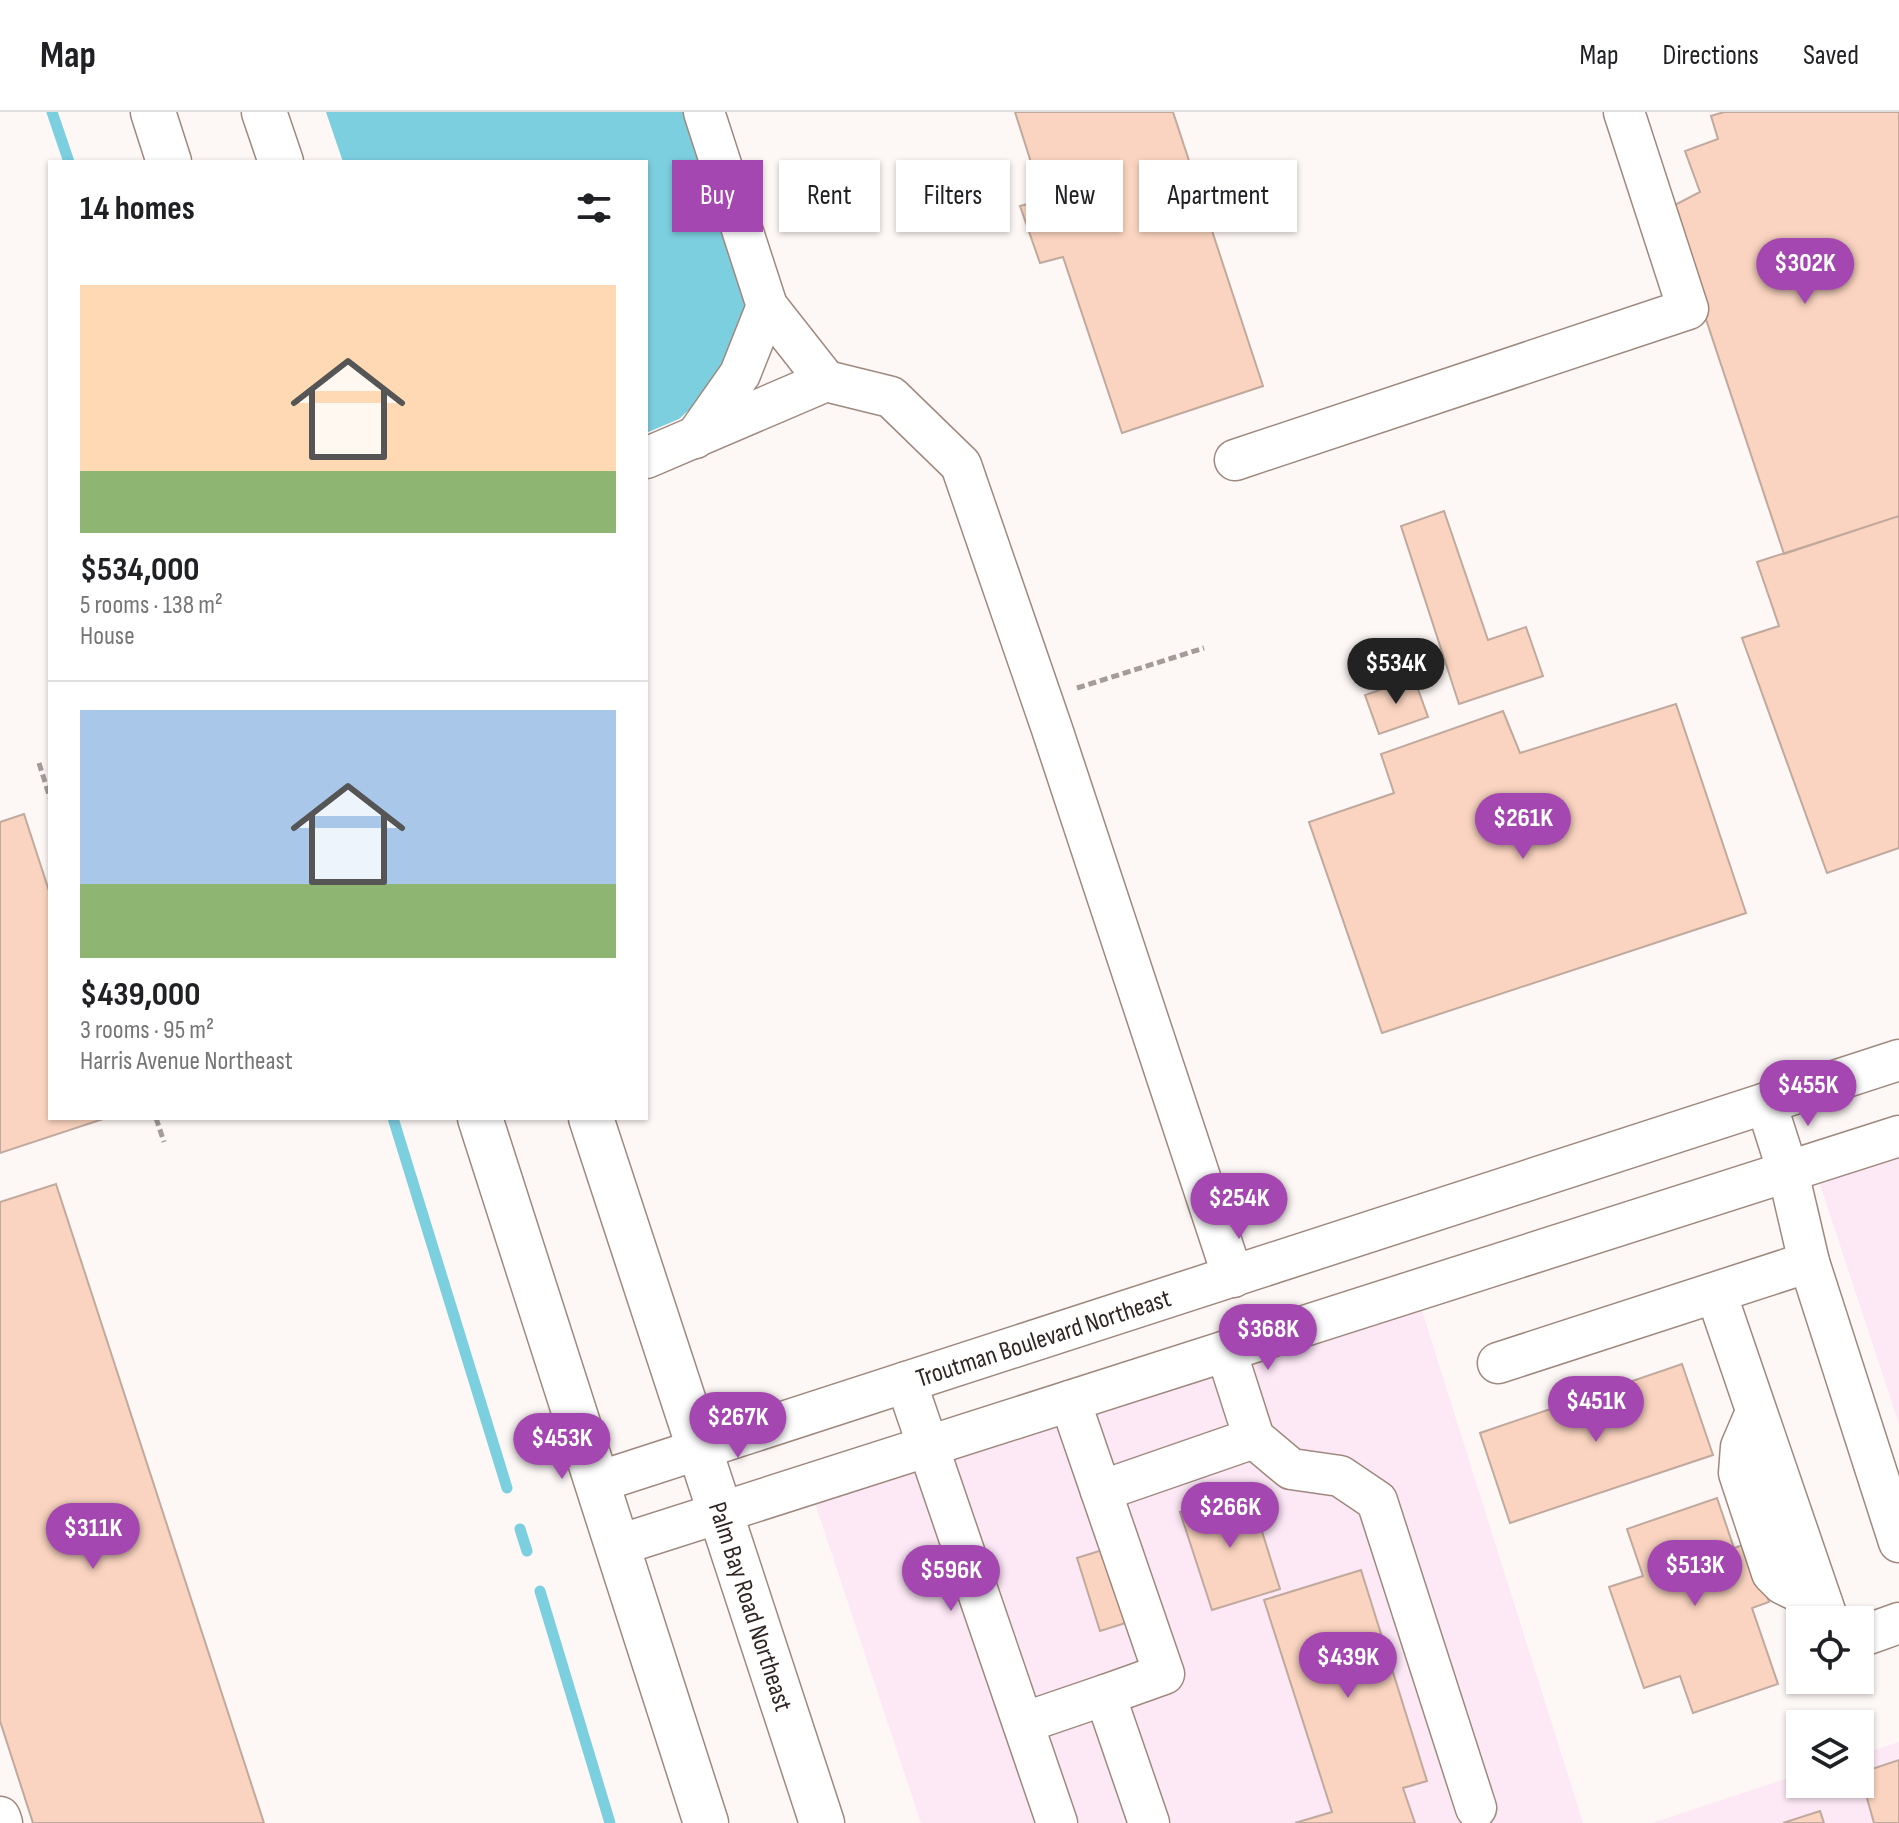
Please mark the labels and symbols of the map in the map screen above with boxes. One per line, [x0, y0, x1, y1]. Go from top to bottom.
pin: $302K [1749, 238, 1861, 306]
pin: $534K [1340, 638, 1452, 706]
pin: $261K [1467, 793, 1579, 861]
pin: $455K [1752, 1060, 1864, 1128]
pin: $254K [1183, 1173, 1295, 1241]
street label: Troutman Boulevard Northeast [912, 1283, 1175, 1395]
pin: $368K [1212, 1304, 1324, 1372]
pin: $451K [1540, 1376, 1652, 1444]
pin: $267K [682, 1392, 794, 1460]
pin: $453K [506, 1413, 618, 1481]
pin: $266K [1174, 1482, 1286, 1550]
street label: Palm Bay Road Northeast [701, 1498, 798, 1715]
pin: $311K [37, 1503, 149, 1571]
pin: $513K [1639, 1540, 1751, 1608]
pin: $596K [895, 1545, 1007, 1613]
pin: $439K [1292, 1632, 1404, 1700]

